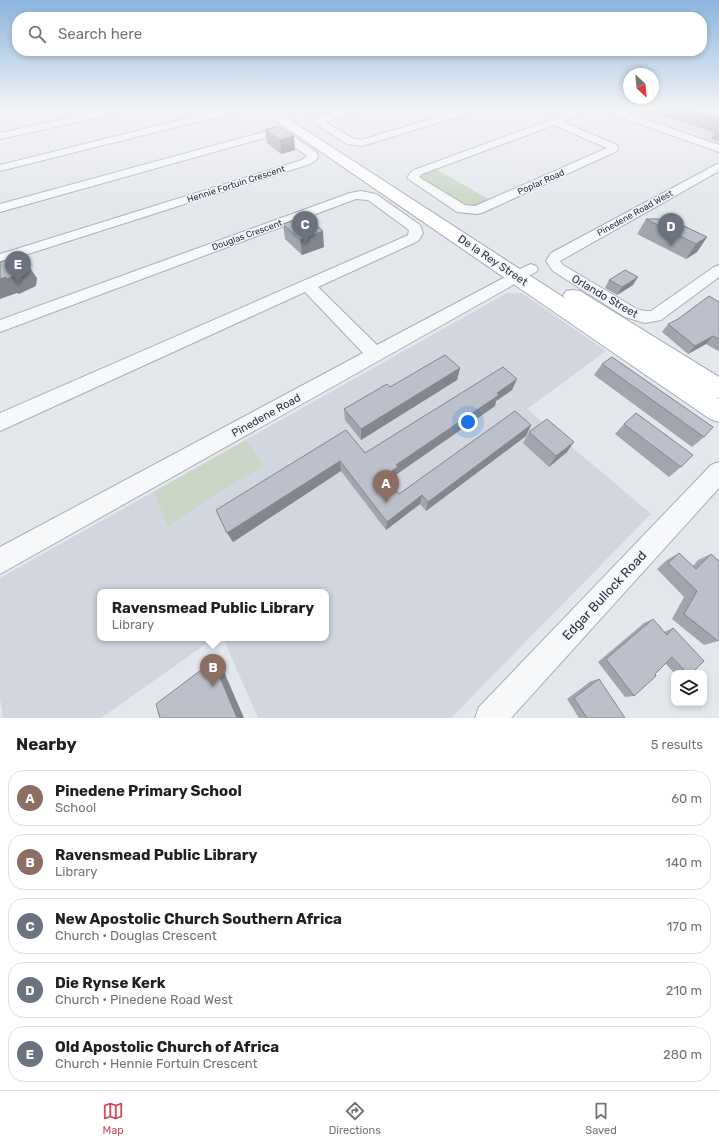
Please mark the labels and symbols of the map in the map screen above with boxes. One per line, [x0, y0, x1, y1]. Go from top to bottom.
north arrow [623, 68, 659, 104]
street label: Hennie Fortuin Crescent [186, 163, 287, 205]
street label: Poplar Road [516, 167, 566, 197]
street label: Pinedene Road West [595, 188, 675, 238]
pin: C [292, 211, 318, 244]
pin: D [658, 213, 684, 246]
street label: Douglas Crescent [211, 217, 284, 252]
street label: De la Rey Street [455, 232, 531, 289]
pin: E [5, 251, 31, 284]
street label: Orlando Street [569, 272, 641, 321]
street label: Pinedene Road [229, 391, 303, 440]
your location [458, 412, 478, 432]
pin: A [373, 470, 399, 503]
street label: Edgar Bullock Road [559, 548, 650, 644]
pin: B [200, 654, 226, 687]

